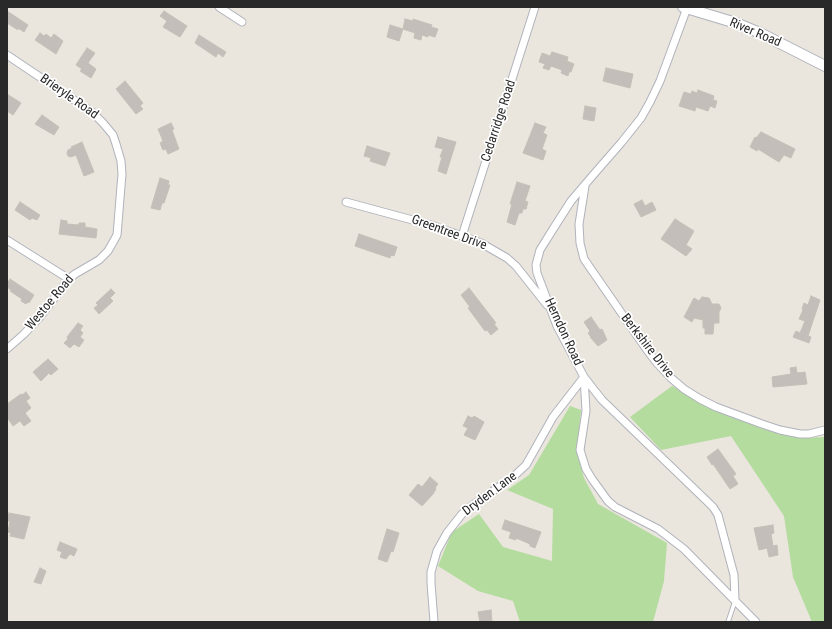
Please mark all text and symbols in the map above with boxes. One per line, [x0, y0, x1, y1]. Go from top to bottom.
street label: River Road [727, 15, 783, 51]
street label: Brieryle Road [37, 71, 101, 123]
street label: Cedarridge Road [478, 78, 520, 164]
street label: Greentree Drive [409, 212, 489, 254]
street label: Westoe Road [22, 272, 78, 334]
street label: Herndon Road [541, 296, 585, 368]
street label: Berkshire Drive [617, 311, 677, 381]
street label: Dryden Lane [460, 469, 520, 519]

